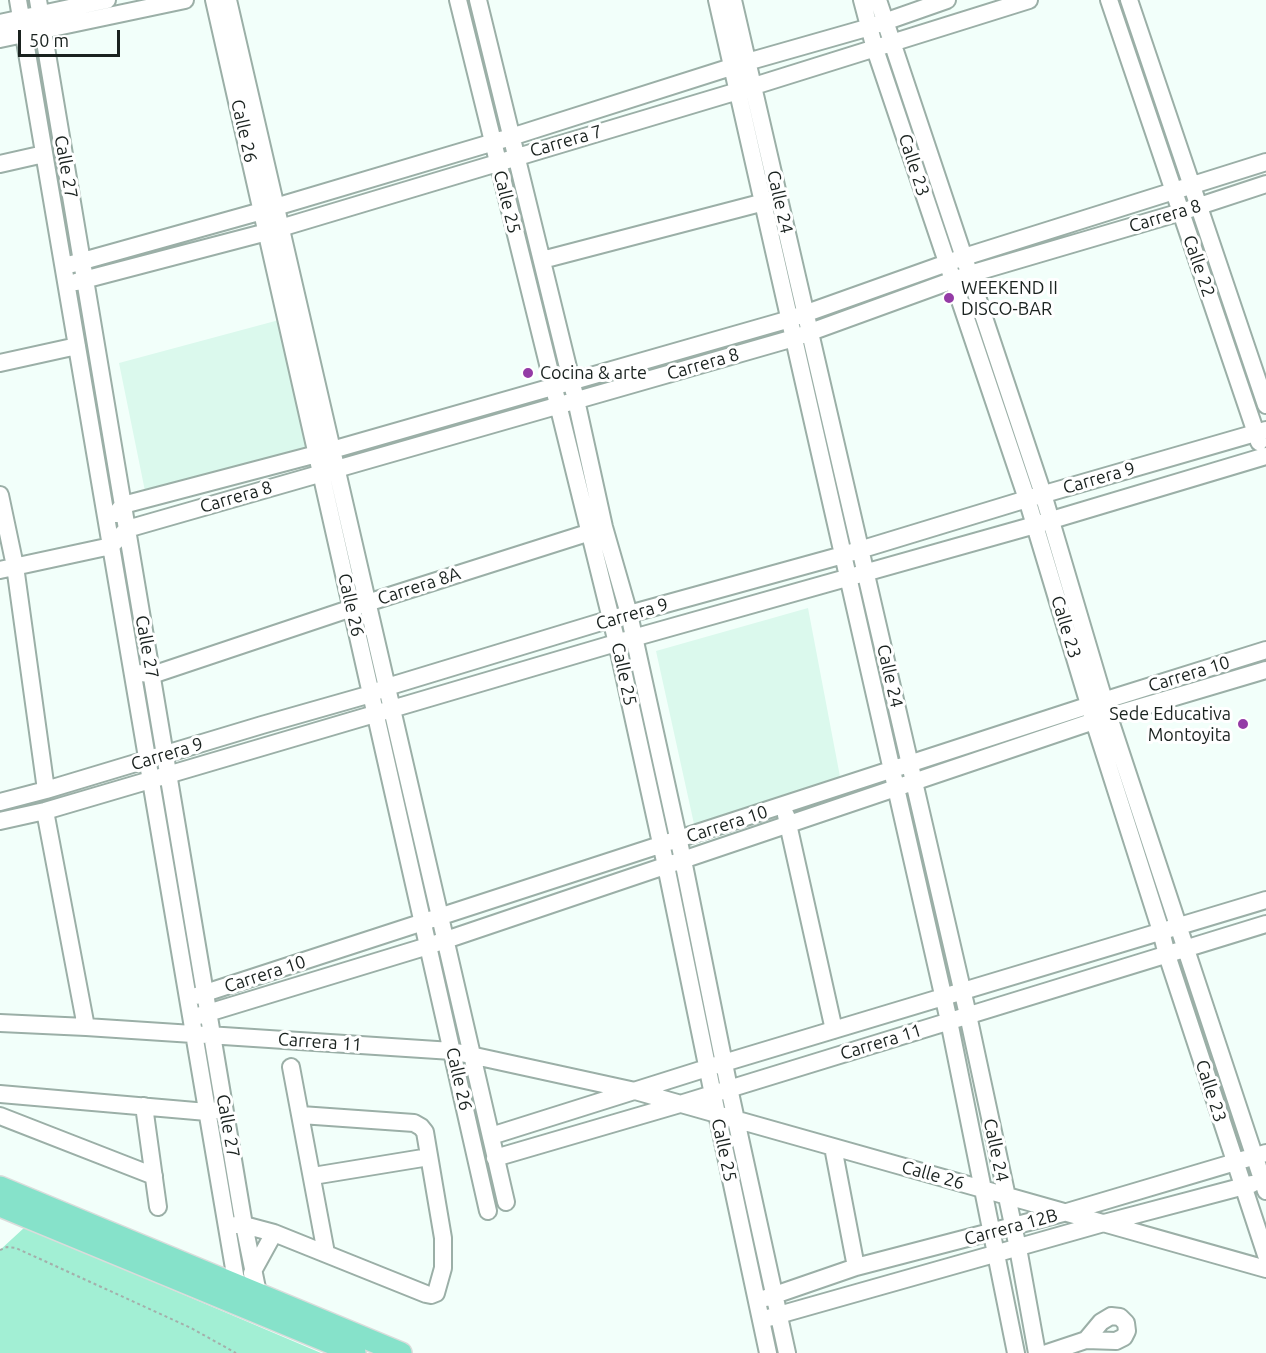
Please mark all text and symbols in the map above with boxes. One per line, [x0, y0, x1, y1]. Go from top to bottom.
scale bar [21, 18, 123, 56]
text: 50 m [29, 30, 69, 50]
street label: Calle 26 [226, 97, 262, 165]
street label: Carrera 7 [527, 120, 605, 162]
street label: Calle 23 [894, 131, 934, 199]
street label: Calle 27 [50, 134, 82, 200]
street label: Calle 25 [489, 168, 525, 236]
street label: Calle 24 [762, 168, 798, 236]
street label: Carrera 8 [1126, 195, 1204, 237]
street label: Calle 22 [1178, 232, 1220, 300]
place label: WEEKEND II DISCO-BAR [961, 277, 1058, 320]
marker: WEEKEND II DISCO-BAR [942, 291, 956, 305]
street label: Carrera 8 [664, 343, 742, 385]
place label: Cocina & arte [540, 362, 647, 384]
marker: Cocina & arte [521, 366, 535, 380]
street label: Carrera 9 [1060, 457, 1138, 499]
street label: Carrera 8 [197, 476, 275, 518]
street label: Carrera 8A [375, 562, 463, 610]
street label: Calle 26 [333, 571, 369, 639]
street label: Carrera 9 [593, 593, 671, 635]
street label: Calle 23 [1046, 593, 1086, 661]
street label: Calle 27 [131, 614, 163, 680]
street label: Calle 25 [607, 640, 641, 708]
street label: Calle 24 [872, 642, 908, 710]
street label: Carrera 10 [1146, 651, 1232, 697]
place label: Sede Educativa Montoyita [1109, 703, 1231, 746]
marker: Sede Educativa Montoyita [1236, 717, 1250, 731]
street label: Carrera 9 [128, 733, 206, 775]
street label: Carrera 10 [684, 801, 770, 847]
street label: Carrera 10 [222, 951, 308, 997]
street label: Carrera 11 [838, 1019, 924, 1065]
street label: Carrera 11 [277, 1028, 363, 1056]
street label: Calle 26 [441, 1045, 477, 1113]
street label: Calle 23 [1191, 1057, 1231, 1125]
street label: Calle 27 [212, 1093, 244, 1159]
street label: Calle 25 [707, 1116, 741, 1184]
street label: Calle 24 [979, 1116, 1013, 1184]
street label: Calle 26 [899, 1156, 967, 1194]
street label: Carrera 12B [962, 1204, 1060, 1250]

